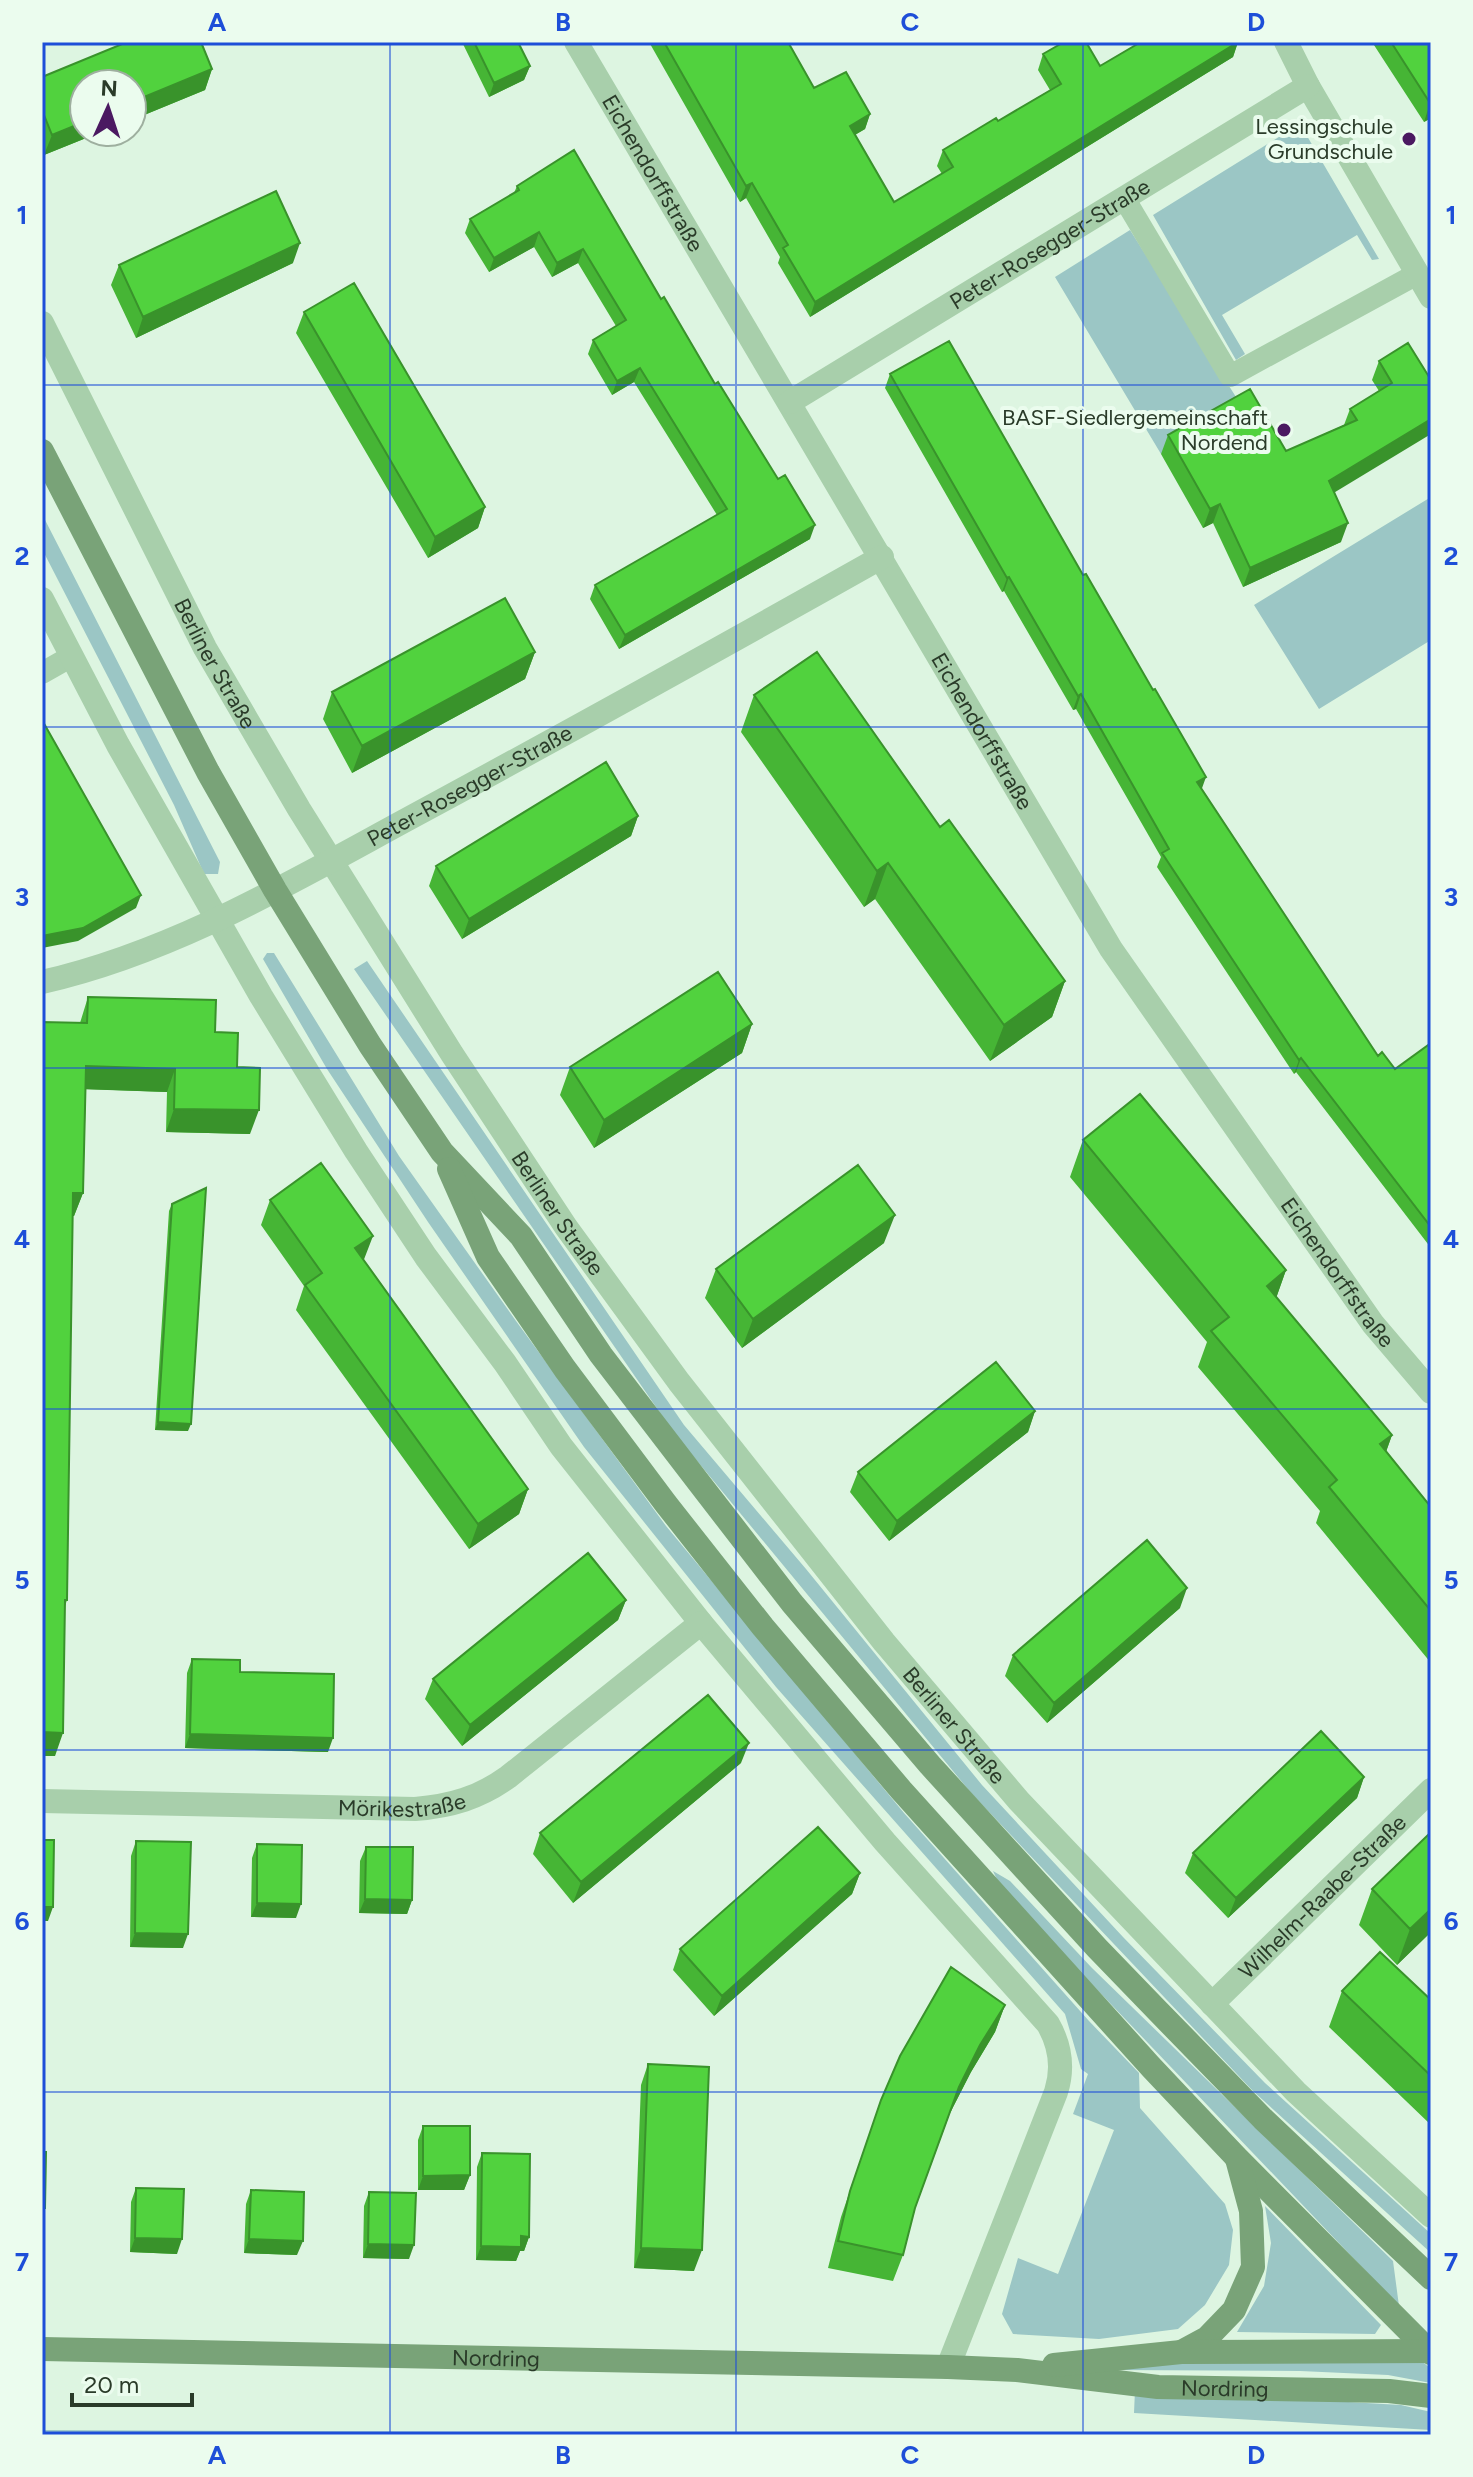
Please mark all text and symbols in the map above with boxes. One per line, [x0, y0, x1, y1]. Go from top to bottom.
text: A [208, 6, 227, 38]
text: B [555, 6, 571, 38]
text: C [901, 6, 920, 38]
text: D [1247, 6, 1265, 38]
north arrow [68, 68, 148, 148]
text: N [100, 75, 118, 102]
street label: Eichendorffstraße [596, 90, 710, 256]
place label: Lessingschule Grundschule [1255, 113, 1393, 165]
marker: Lessingschule Grundschule [1400, 130, 1418, 148]
street label: Peter-Rosegger-Straße [944, 172, 1155, 315]
text: 1 [17, 199, 27, 231]
text: 1 [1446, 199, 1456, 231]
place label: BASF-Siedlergemeinschaft Nordend [1002, 404, 1268, 456]
marker: BASF-Siedlergemeinschaft Nordend [1275, 421, 1293, 439]
text: 2 [14, 540, 30, 572]
text: 2 [1443, 540, 1459, 572]
street label: Berliner Straße [169, 594, 262, 733]
street label: Eichendorffstraße [926, 648, 1039, 814]
street label: Peter-Rosegger-Straße [362, 719, 577, 852]
text: 3 [15, 881, 29, 913]
text: 3 [1444, 881, 1458, 913]
street label: Berliner Straße [506, 1146, 610, 1281]
street label: Eichendorffstraße [1275, 1192, 1400, 1353]
text: 4 [14, 1223, 30, 1255]
text: 4 [1443, 1223, 1459, 1255]
text: 5 [14, 1564, 30, 1596]
text: 5 [1443, 1564, 1459, 1596]
street label: Berliner Straße [897, 1661, 1012, 1789]
street label: Mörikestraße [338, 1787, 469, 1822]
street label: Wilhelm-Raabe-Straße [1233, 1809, 1411, 1984]
text: 6 [14, 1905, 30, 1937]
text: 6 [1443, 1905, 1459, 1937]
text: 7 [15, 2246, 29, 2278]
text: 7 [1444, 2246, 1458, 2278]
street label: Nordring [452, 2344, 540, 2372]
scale bar [72, 2357, 192, 2407]
text: 20 m [84, 2370, 139, 2399]
street label: Nordring [1181, 2374, 1269, 2402]
text: A [208, 2439, 227, 2471]
text: B [555, 2439, 571, 2471]
text: C [901, 2439, 920, 2471]
text: D [1247, 2439, 1265, 2471]

